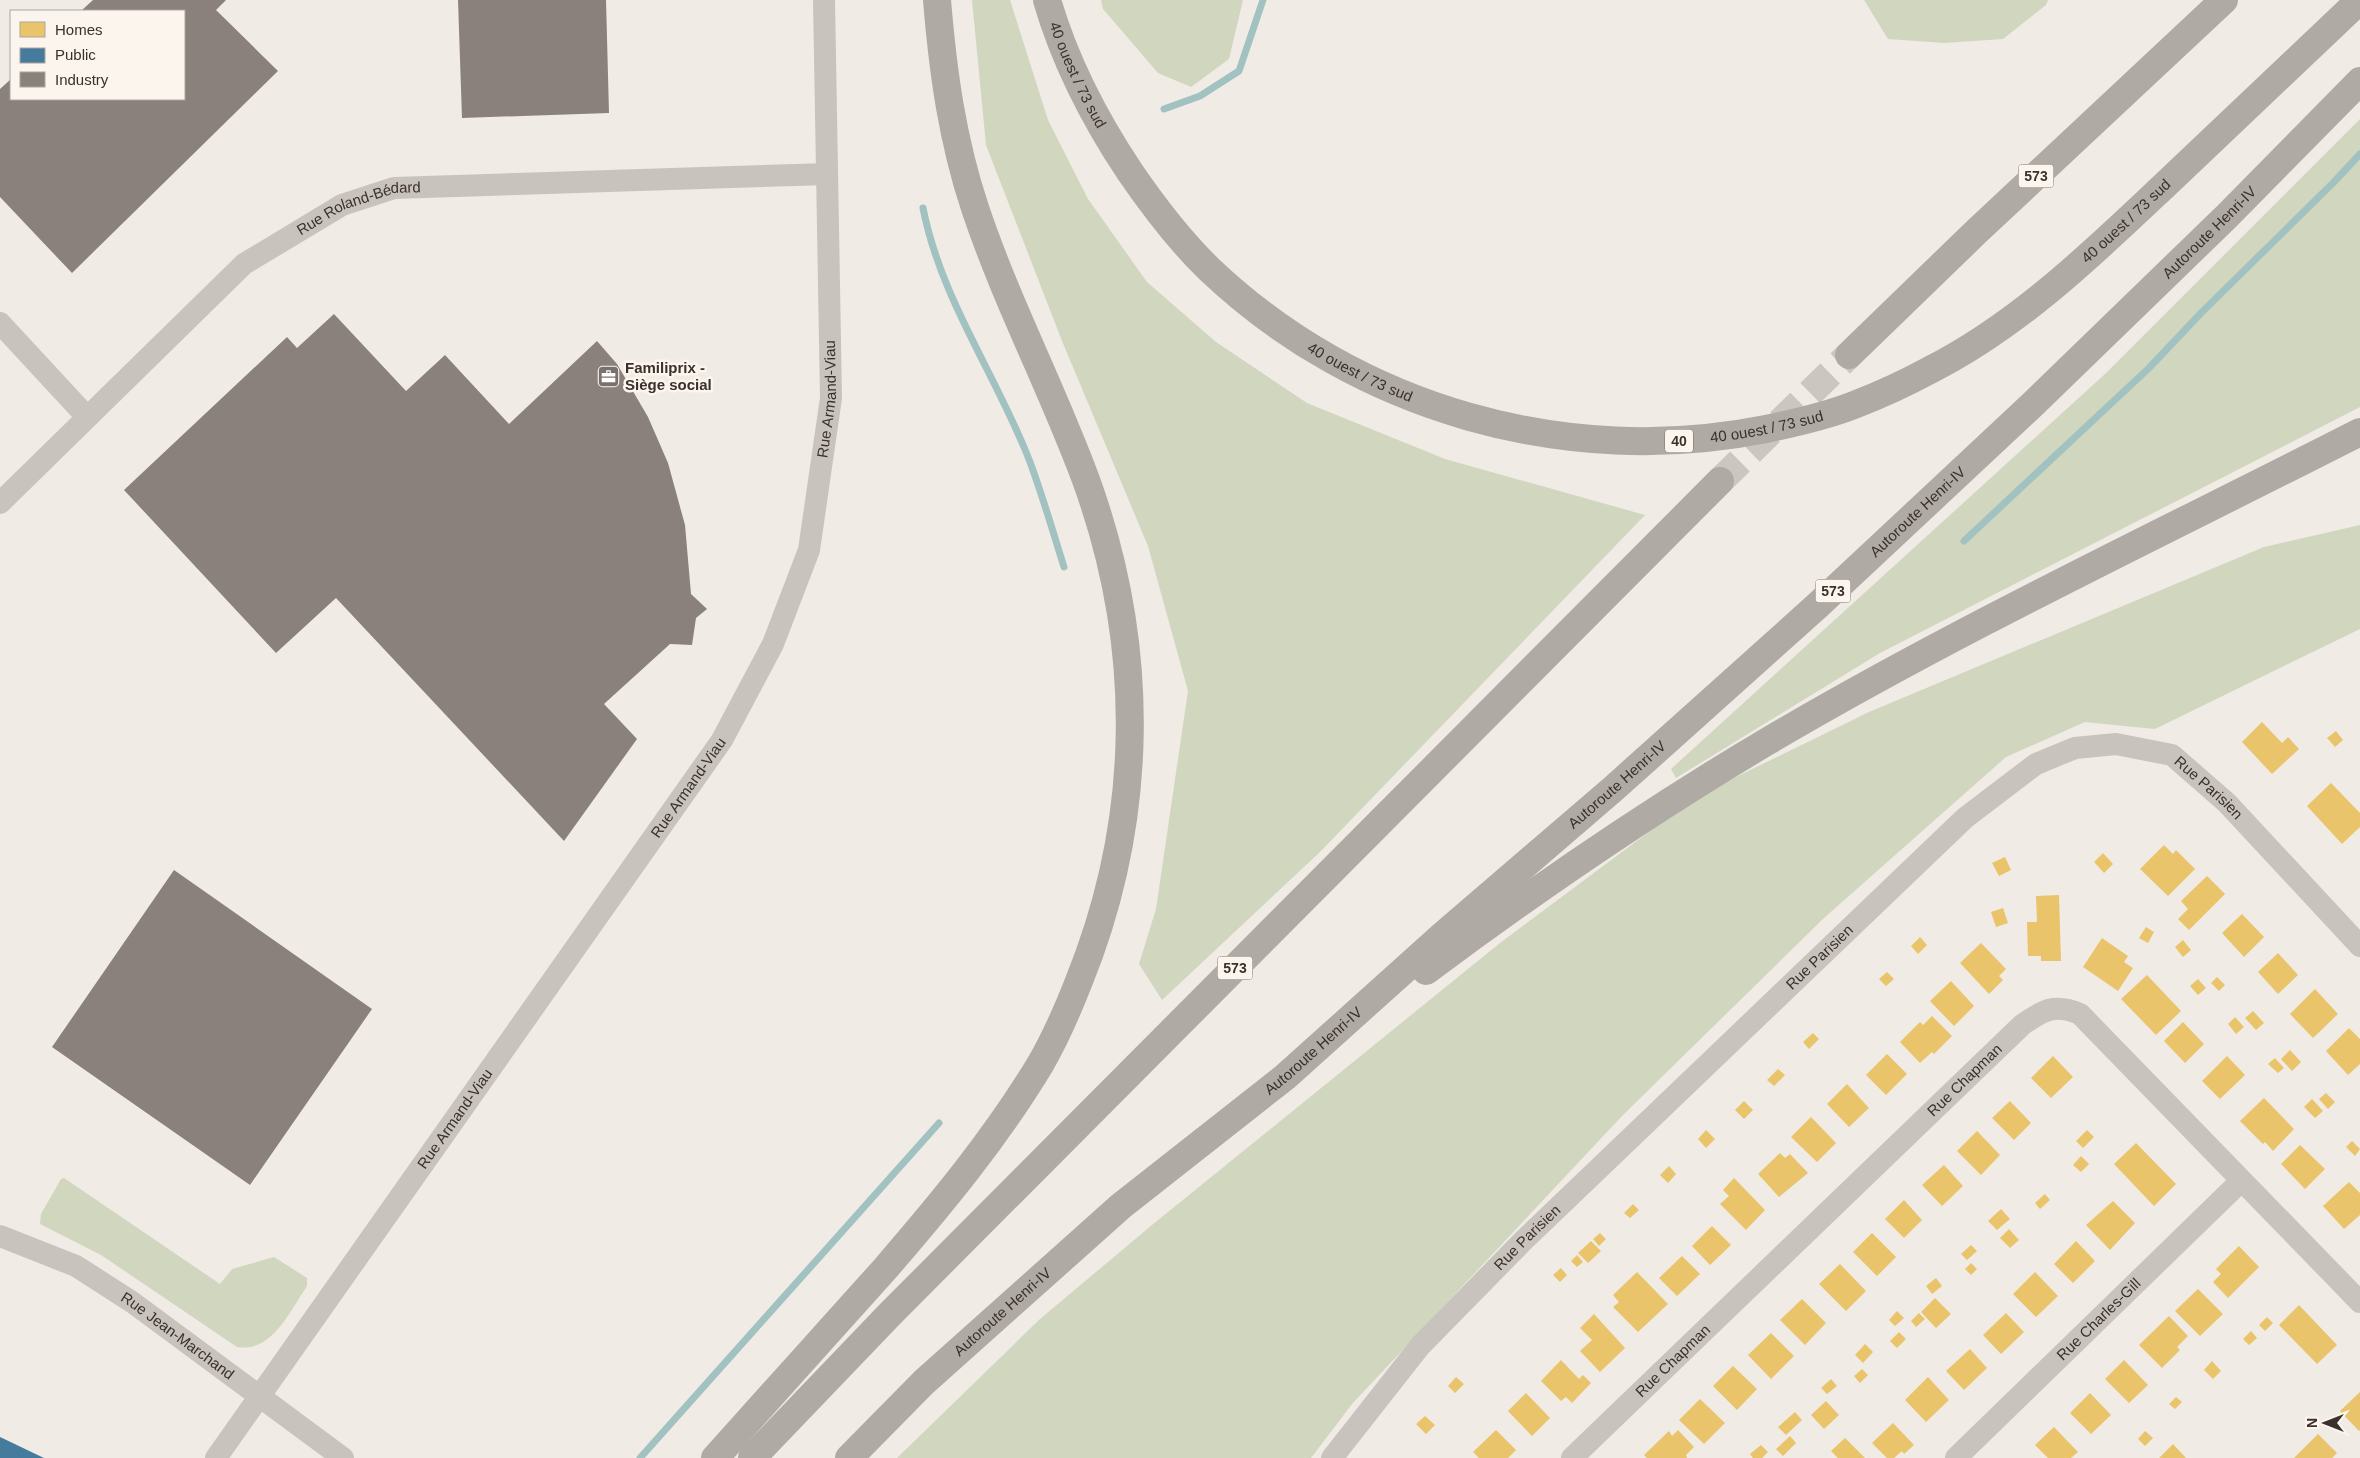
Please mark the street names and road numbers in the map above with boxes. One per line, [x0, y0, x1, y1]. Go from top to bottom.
street label: 40 ouest / 73 sud [1046, 19, 1110, 131]
road number: 573 [2018, 165, 2054, 188]
street label: 40 ouest / 73 sud [2078, 175, 2174, 266]
street label: Rue Roland-Bédard [293, 178, 421, 238]
street label: Autoroute Henri-IV [2159, 183, 2259, 282]
street label: 40 ouest / 73 sud [1305, 338, 1415, 405]
street label: Rue Armand-Viau [813, 340, 839, 459]
street label: 40 ouest / 73 sud [1709, 407, 1825, 446]
road number: 40 [1665, 430, 1693, 452]
street label: Autoroute Henri-IV [1866, 463, 1969, 560]
road number: 573 [1816, 580, 1850, 602]
street label: Rue Armand-Viau [647, 734, 729, 841]
street label: Autoroute Henri-IV [1564, 737, 1669, 832]
street label: Rue Parisien [2171, 752, 2247, 822]
street label: Rue Parisien [1782, 921, 1856, 993]
road number: 573 [1218, 956, 1252, 980]
street label: Autoroute Henri-IV [1261, 1003, 1365, 1098]
street label: Rue Chapman [1924, 1040, 2005, 1119]
street label: Rue Armand-Viau [414, 1065, 496, 1172]
street label: Rue Parisien [1490, 1201, 1564, 1273]
street label: Autoroute Henri-IV [950, 1264, 1054, 1359]
street label: Rue Charles-Gill [2053, 1274, 2144, 1363]
street label: Rue Jean-Marchand [118, 1288, 238, 1383]
street label: Rue Chapman [1632, 1321, 1713, 1400]

